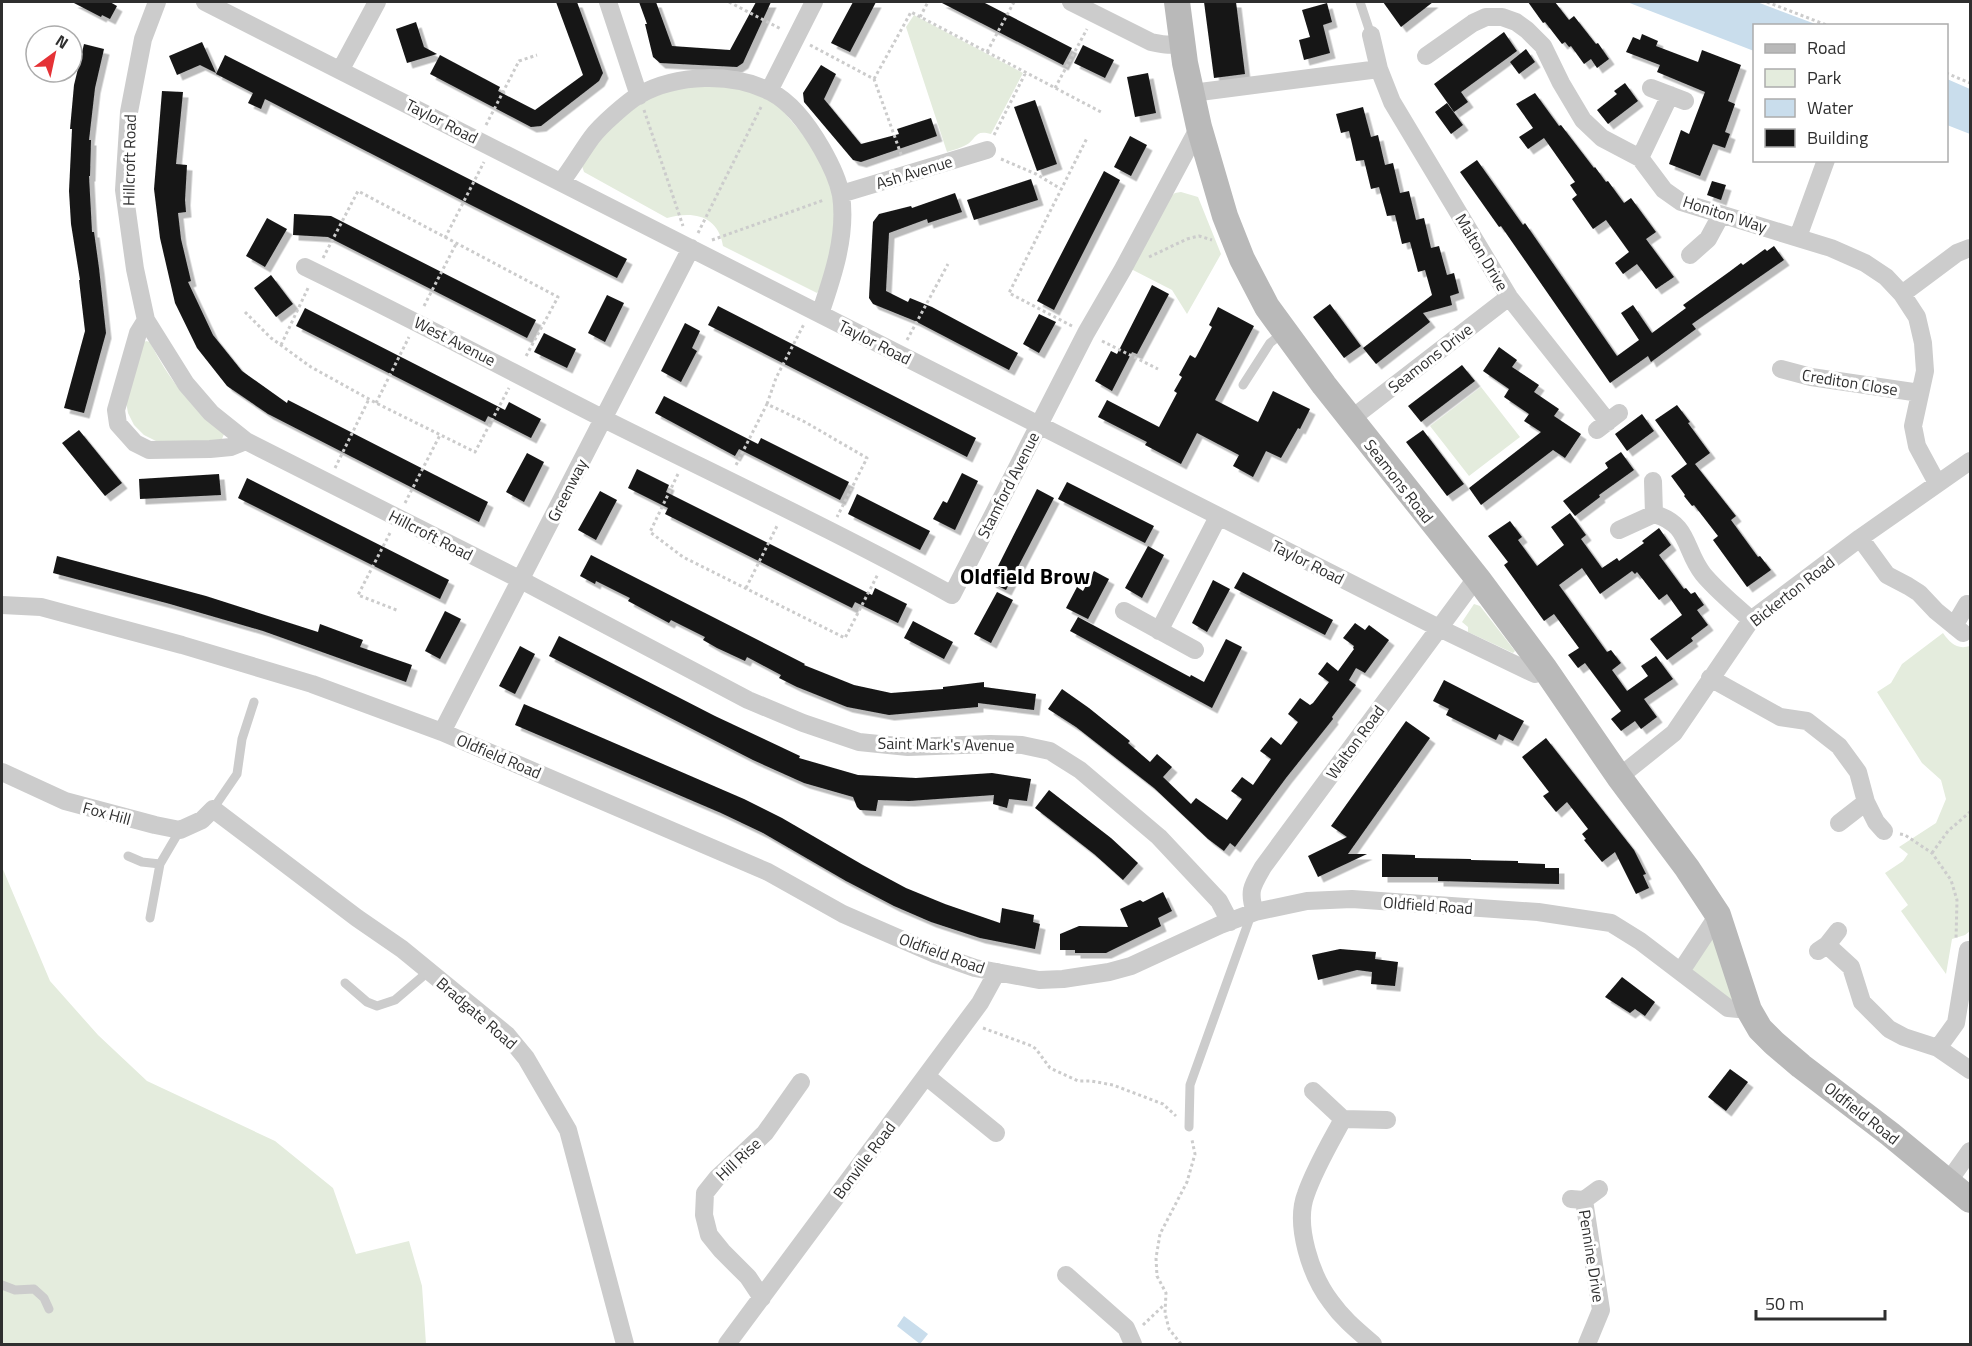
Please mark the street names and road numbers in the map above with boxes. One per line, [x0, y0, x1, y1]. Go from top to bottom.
street label: Taylor Road [402, 92, 482, 150]
street label: Hillcroft Road [116, 114, 142, 206]
street label: Ash Avenue [873, 149, 955, 195]
street label: Honiton Way [1680, 189, 1770, 239]
street label: Malton Drive [1449, 209, 1515, 295]
street label: West Avenue [410, 310, 500, 372]
street label: Taylor Road [835, 313, 915, 371]
street label: Seamons Drive [1383, 317, 1477, 399]
street label: Crediton Close [1800, 363, 1900, 401]
street label: Stamford Avenue [971, 428, 1045, 542]
street label: Seamons Road [1359, 434, 1439, 528]
street label: Greenway [541, 454, 593, 526]
street label: Hillcroft Road [385, 504, 477, 566]
street label: Taylor Road [1268, 533, 1348, 591]
street label: Bickerton Road [1744, 550, 1840, 632]
street label: Walton Road [1320, 700, 1390, 784]
street label: Oldfield Road [453, 727, 545, 785]
street label: Saint Mark's Avenue [877, 731, 1015, 757]
street label: Fox Hill [80, 795, 134, 831]
street label: Oldfield Road [1382, 890, 1474, 920]
street label: Oldfield Road [896, 926, 988, 980]
street label: Bradgate Road [431, 971, 523, 1055]
street label: Oldfield Road [1819, 1076, 1905, 1150]
street label: Bonville Road [827, 1116, 901, 1204]
street label: Hill Rise [710, 1132, 766, 1186]
street label: Pennine Drive [1573, 1208, 1611, 1304]

